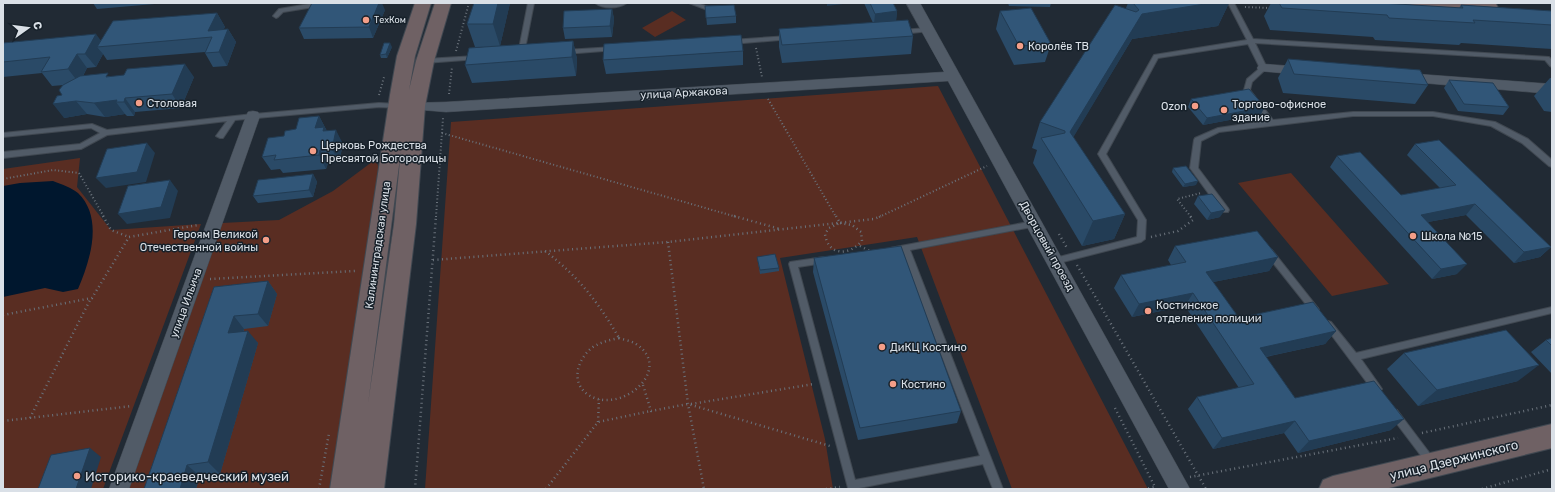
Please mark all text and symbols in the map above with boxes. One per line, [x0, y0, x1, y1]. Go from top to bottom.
north arrow [8, 8, 48, 48]
marker: ТехКом [361, 15, 371, 25]
place label: ТехКом [374, 15, 406, 25]
text: С [30, 20, 45, 31]
place label: Королёв ТВ [1028, 40, 1089, 53]
marker: Королёв ТВ [1015, 41, 1025, 51]
street label: улица Аржакова [640, 84, 728, 102]
place label: Столовая [147, 97, 197, 110]
marker: Столовая [134, 98, 144, 108]
place label: Торгово-офисное здание [1232, 98, 1326, 124]
place label: Ozon [1161, 100, 1187, 113]
marker: Ozon [1190, 101, 1200, 111]
marker: Торгово-офисное здание [1219, 105, 1229, 115]
place label: Церковь Рождества Пресвятой Богородицы [321, 139, 446, 165]
marker: Церковь Рождества Пресвятой Богородицы [308, 146, 318, 156]
street label: Калининградская улица [363, 180, 393, 310]
street label: Дворцовый проезд [1017, 199, 1077, 294]
place label: Героям Великой Отечественной войны [140, 228, 258, 254]
place label: Школа №15 [1421, 230, 1483, 243]
marker: Школа №15 [1408, 231, 1418, 241]
marker: Героям Великой Отечественной войны [261, 235, 271, 245]
street label: улица Ильича [167, 266, 205, 340]
place label: Костинское отделение полиции [1156, 299, 1261, 325]
marker: Костинское отделение полиции [1143, 306, 1153, 316]
place label: ДиКЦ Костино [890, 341, 967, 354]
marker: ДиКЦ Костино [877, 342, 887, 352]
place label: Костино [901, 378, 945, 391]
marker: Костино [888, 379, 898, 389]
street label: улица Дзержинского [1388, 437, 1520, 483]
place label: Историко-краеведческий музей [85, 469, 289, 484]
marker: Историко-краеведческий музей [72, 471, 82, 481]

